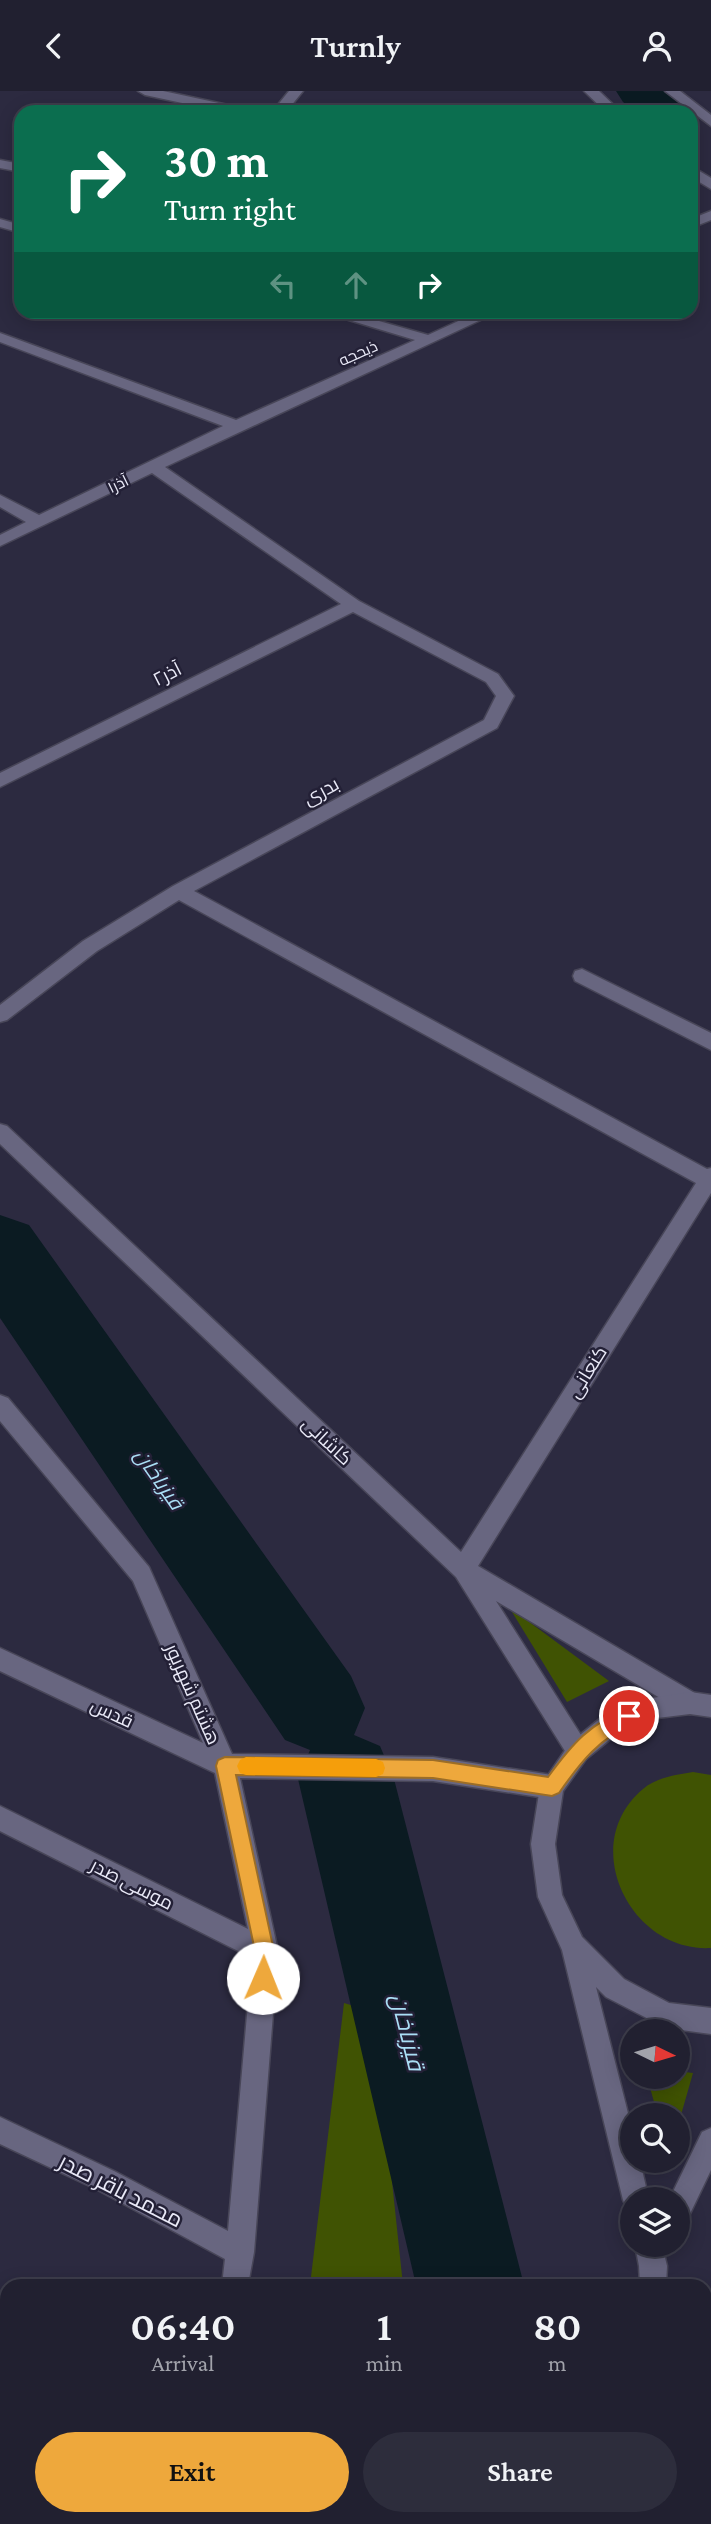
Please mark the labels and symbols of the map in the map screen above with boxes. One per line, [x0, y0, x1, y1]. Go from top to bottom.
street label: ذیحجه [336, 337, 380, 370]
street label: آذر۱ [105, 471, 132, 497]
street label: آذر۲ [149, 658, 185, 691]
street label: بدری [300, 773, 343, 810]
street label: کنعانی [563, 1342, 612, 1402]
street label: کاشانی [297, 1413, 356, 1470]
water label: قیزباخان [129, 1444, 189, 1516]
street label: هشتم شهریور [158, 1639, 225, 1749]
pin [599, 1686, 659, 1746]
street label: قدس [87, 1694, 137, 1733]
street label: موسی صدر [86, 1854, 177, 1915]
position arrow [226, 1941, 300, 2015]
water label: قیزباخان [384, 1991, 431, 2075]
north arrow [620, 2019, 690, 2089]
street label: محمد باقر صدر [53, 2147, 188, 2232]

